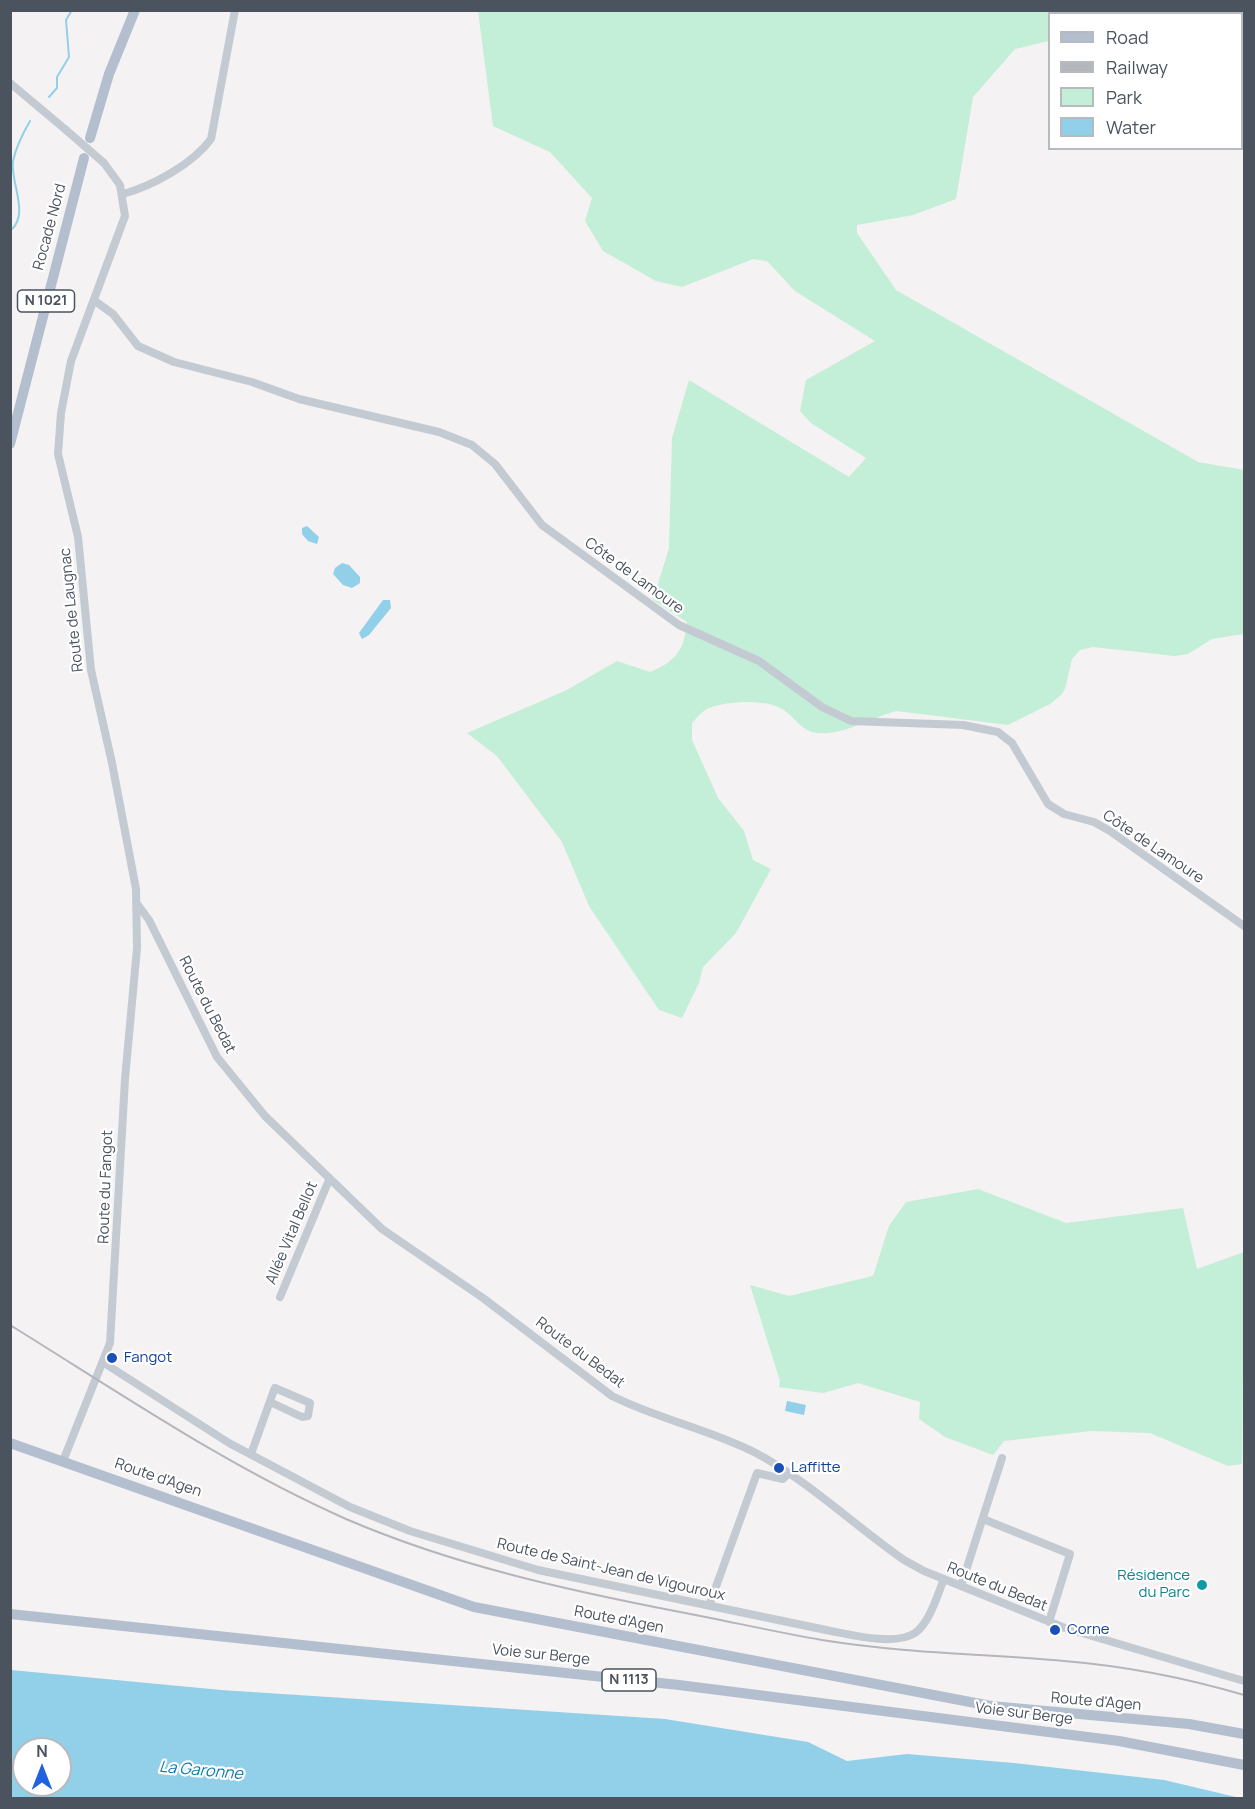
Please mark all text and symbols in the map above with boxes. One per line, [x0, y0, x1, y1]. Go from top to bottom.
legend [1048, 12, 1243, 150]
text: Road [1106, 25, 1149, 49]
text: Railway [1106, 55, 1168, 79]
text: Park [1106, 85, 1142, 109]
text: Water [1106, 115, 1156, 139]
street label: Rocade Nord [30, 182, 70, 272]
road number: N 1021 [18, 290, 74, 312]
street label: Côte de Lamoure [581, 534, 687, 618]
street label: Route de Laugnac [57, 547, 87, 673]
street label: Côte de Lamoure [1099, 806, 1207, 888]
street label: Route du Bedat [175, 953, 239, 1057]
street label: Route du Fangot [95, 1130, 117, 1244]
street label: Allée Vital Bellot [262, 1179, 322, 1287]
street label: Route du Bedat [532, 1314, 628, 1392]
place label: Fangot [124, 1349, 172, 1367]
marker: Fangot [105, 1351, 119, 1365]
street label: Route d'Agen [112, 1455, 204, 1501]
place label: Laffitte [791, 1459, 841, 1477]
marker: Laffitte [772, 1461, 786, 1475]
street label: Route de Saint-Jean de Vigouroux [495, 1535, 727, 1605]
street label: Route du Bedat [944, 1559, 1050, 1615]
place label: Résidence du Parc [1117, 1567, 1190, 1602]
marker: Résidence du Parc [1195, 1578, 1209, 1592]
street label: Route d'Agen [573, 1602, 665, 1638]
place label: Corne [1067, 1621, 1110, 1639]
marker: Corne [1048, 1623, 1062, 1637]
street label: Voie sur Berge [491, 1641, 591, 1669]
road number: N 1113 [602, 1669, 656, 1691]
street label: Route d'Agen [1050, 1689, 1142, 1715]
street label: Voie sur Berge [974, 1699, 1074, 1729]
north arrow [12, 1737, 72, 1797]
text: N [36, 1740, 48, 1762]
water label: La Garonne [158, 1758, 244, 1784]

